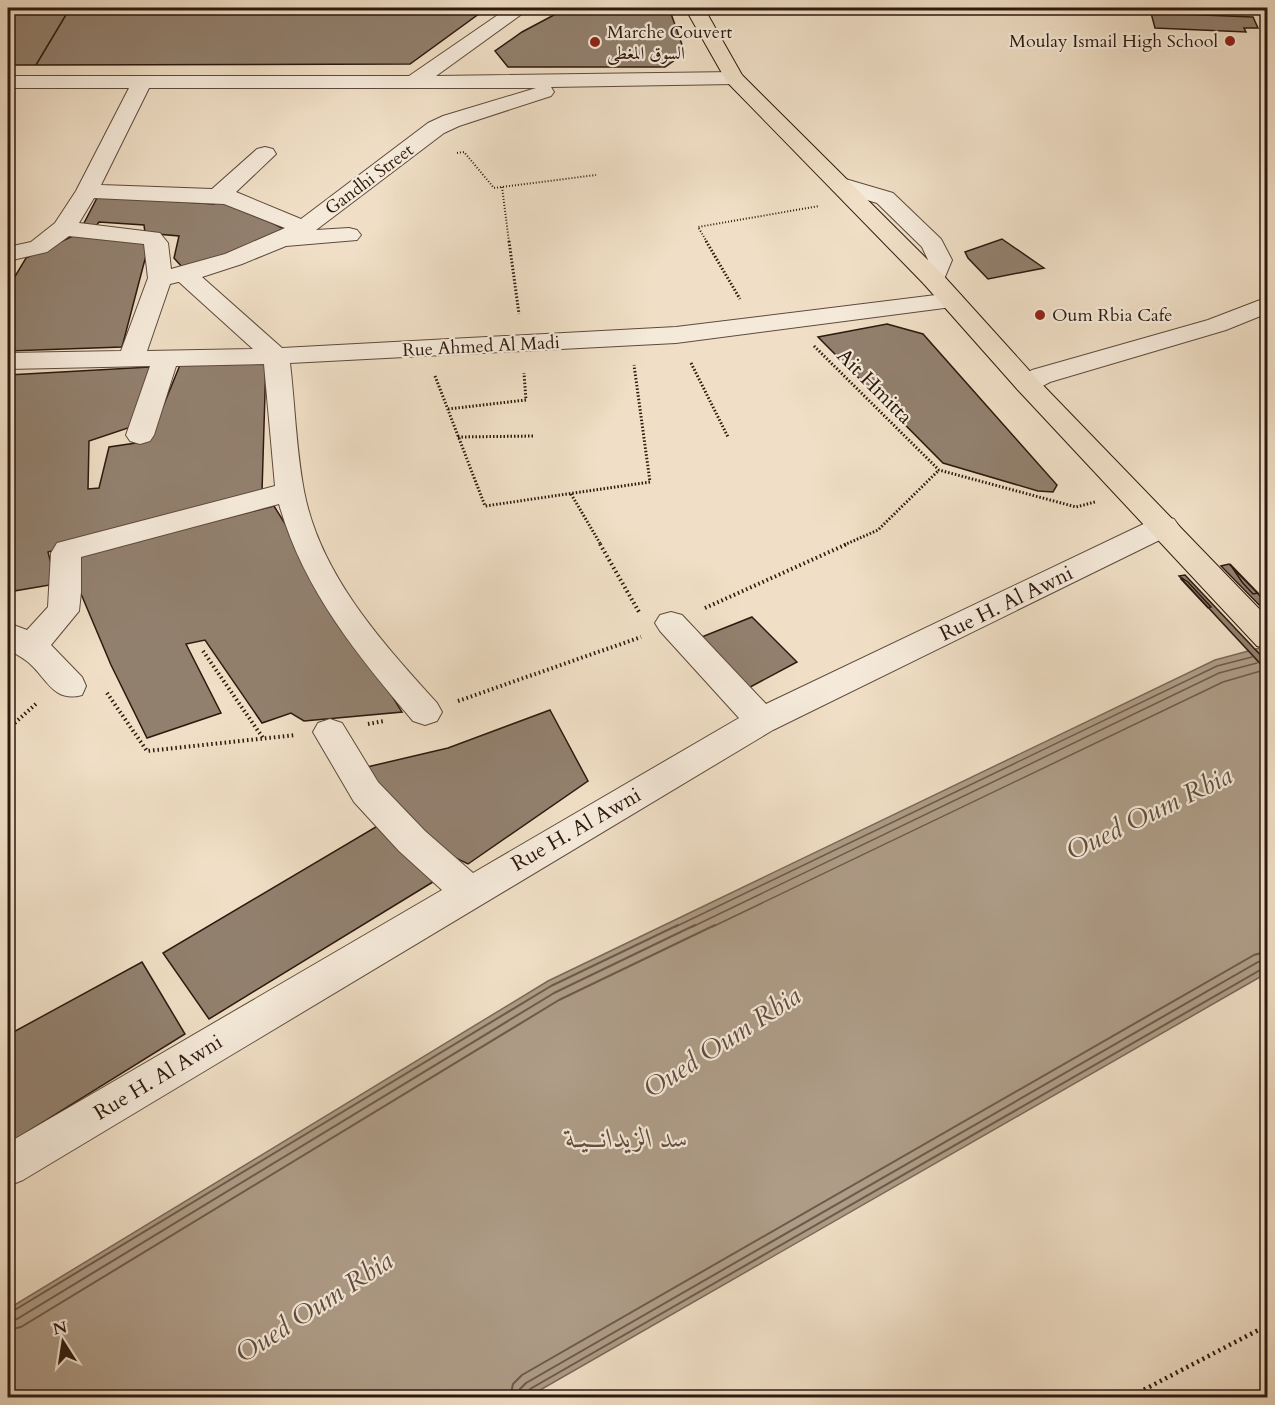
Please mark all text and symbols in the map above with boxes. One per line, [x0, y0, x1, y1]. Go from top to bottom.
place label: Marche Couvert السوق المغطى [607, 20, 733, 66]
place label: Moulay Ismail High School [1009, 29, 1218, 54]
marker: Moulay Ismail High School [1223, 34, 1237, 48]
marker: Marche Couvert السوق المغطى [588, 35, 602, 49]
street label: Gandhi Street [320, 138, 419, 221]
place label: Oum Rbia Cafe [1052, 303, 1173, 328]
marker: Oum Rbia Cafe [1033, 308, 1047, 322]
street label: Rue Ahmed Al Madi [402, 330, 560, 363]
street label: Ait Hmitta [830, 342, 919, 431]
street label: Rue H. Al Awni [935, 559, 1078, 648]
water label: Oued Oum Rbia [1060, 757, 1239, 870]
street label: Rue H. Al Awni [506, 781, 647, 878]
water label: Oued Oum Rbia [636, 978, 808, 1107]
street label: Rue H. Al Awni [89, 1028, 228, 1127]
water label: سد الزيدانـــيـة [564, 1120, 688, 1157]
water label: Oued Oum Rbia [228, 1243, 400, 1372]
north arrow [33, 1312, 93, 1372]
text: N [51, 1316, 69, 1341]

